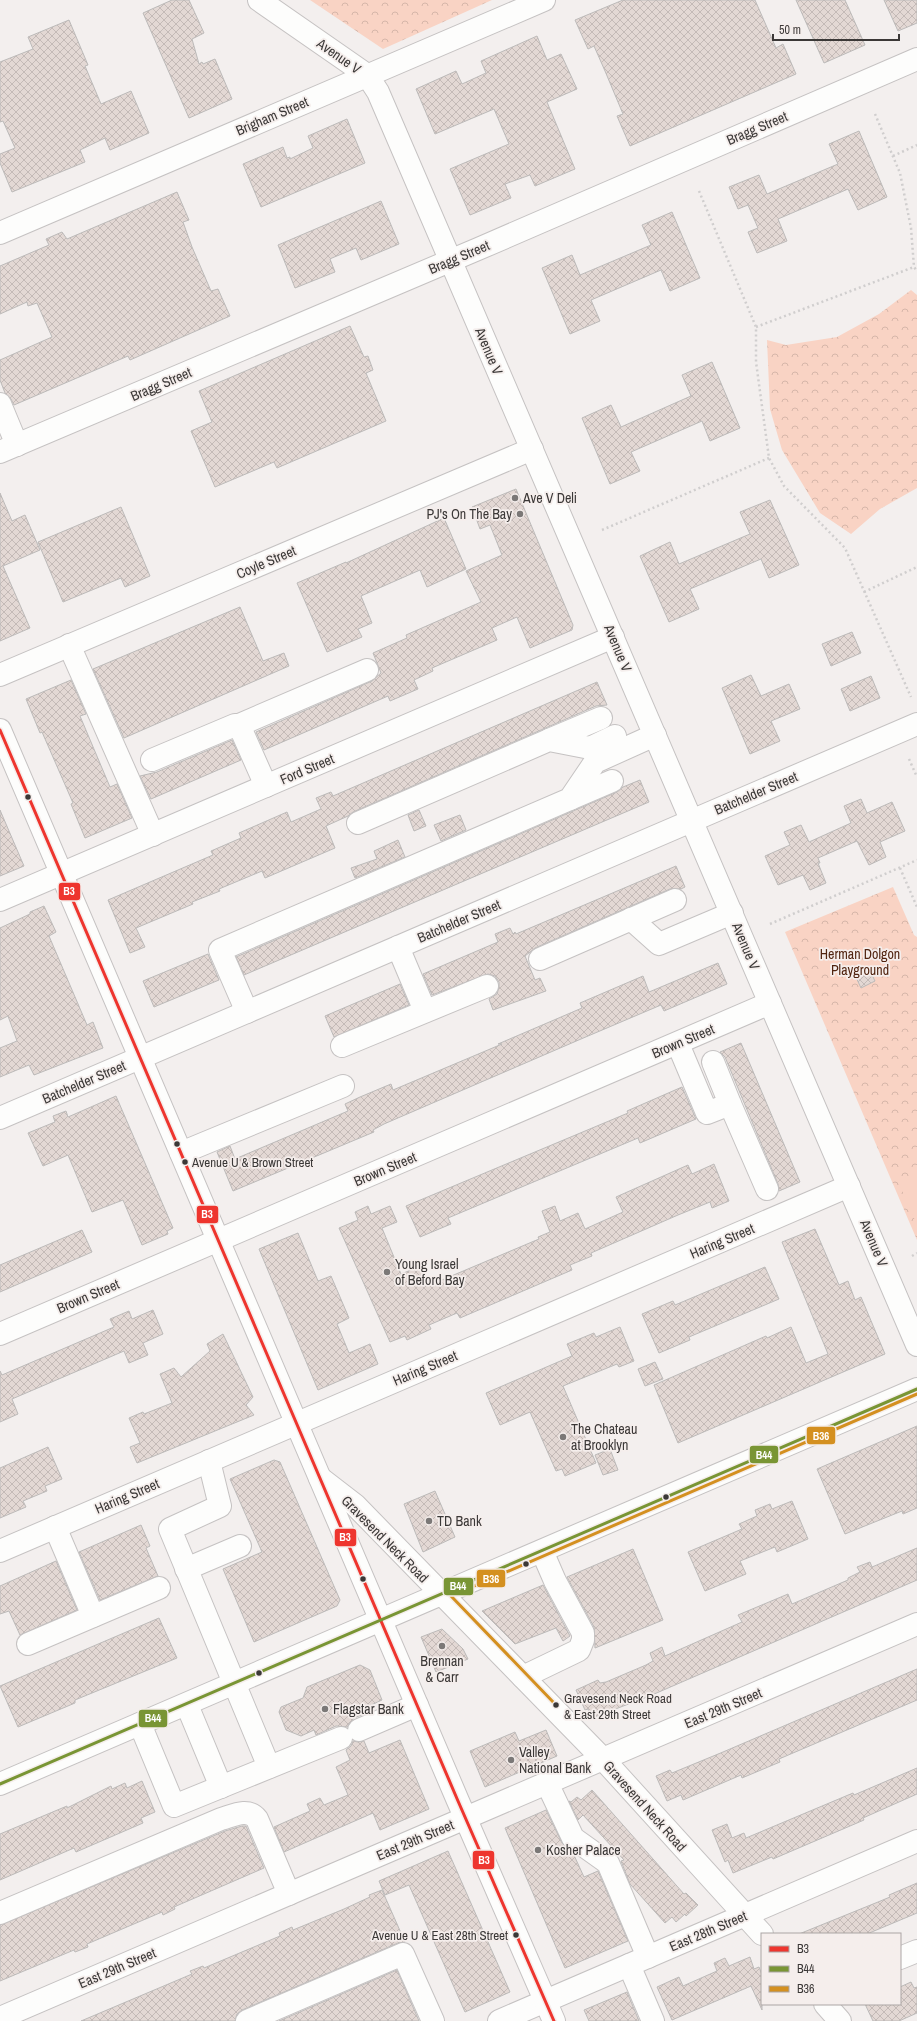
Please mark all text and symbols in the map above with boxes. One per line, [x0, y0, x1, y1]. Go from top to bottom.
scale bar [773, 16, 899, 42]
text: 50 m [779, 22, 801, 38]
street label: Avenue V [313, 34, 365, 78]
street label: Brigham Street [233, 93, 311, 139]
street label: Bragg Street [724, 107, 790, 149]
street label: Bragg Street [426, 236, 492, 278]
street label: Avenue V [471, 324, 507, 378]
street label: Bragg Street [128, 363, 194, 405]
place label: Ave V Deli [522, 489, 577, 507]
marker: Ave V Deli [510, 493, 520, 503]
place label: PJ's On The Bay [426, 505, 512, 523]
marker: PJ's On The Bay [515, 509, 525, 519]
street label: Coyle Street [233, 541, 299, 583]
street label: Avenue V [600, 621, 636, 675]
street label: Ford Street [277, 750, 337, 788]
street label: Batchelder Street [712, 767, 800, 819]
unlabelled marker [23, 792, 33, 802]
line badge: B3 [58, 882, 81, 901]
text: B3 [63, 884, 75, 898]
street label: Batchelder Street [415, 895, 503, 947]
street label: Avenue V [728, 919, 764, 973]
park label: Herman Dolgon Playground [820, 945, 900, 979]
street label: Brown Street [649, 1020, 717, 1062]
street label: Batchelder Street [40, 1056, 128, 1108]
unlabelled marker [172, 1139, 182, 1149]
street label: Brown Street [351, 1148, 419, 1190]
place label: Avenue U & Brown Street [191, 1154, 313, 1171]
marker: Avenue U & Brown Street [180, 1157, 190, 1167]
line badge: B3 [196, 1205, 219, 1224]
text: B3 [201, 1207, 213, 1221]
street label: Avenue V [856, 1216, 892, 1270]
street label: Haring Street [687, 1219, 757, 1263]
place label: Young Israel of Beford Bay [395, 1255, 465, 1289]
marker: Young Israel of Beford Bay [382, 1267, 392, 1277]
street label: Brown Street [54, 1275, 122, 1317]
street label: Haring Street [390, 1346, 460, 1390]
place label: The Chateau at Brooklyn [571, 1420, 637, 1454]
line badge: B36 [806, 1426, 836, 1445]
text: B36 [813, 1429, 829, 1443]
marker: The Chateau at Brooklyn [558, 1432, 568, 1442]
line badge: B44 [749, 1445, 779, 1464]
text: B44 [756, 1448, 772, 1462]
street label: Haring Street [92, 1474, 162, 1518]
street label: Gravesend Neck Road [338, 1492, 432, 1586]
unlabelled marker [661, 1492, 671, 1502]
place label: TD Bank [437, 1512, 482, 1530]
marker: TD Bank [424, 1516, 434, 1526]
line badge: B3 [334, 1528, 357, 1547]
text: B3 [339, 1530, 351, 1544]
unlabelled marker [521, 1559, 531, 1569]
line badge: B36 [476, 1569, 506, 1588]
text: B36 [483, 1572, 499, 1586]
unlabelled marker [358, 1574, 368, 1584]
line badge: B44 [443, 1577, 474, 1596]
text: B44 [450, 1579, 466, 1593]
marker: Brennan & Carr [437, 1641, 447, 1651]
place label: Brennan & Carr [420, 1652, 464, 1686]
unlabelled marker [254, 1668, 264, 1678]
street label: East 29th Street [682, 1684, 764, 1732]
place label: Gravesend Neck Road & East 29th Street [564, 1690, 672, 1723]
place label: Flagstar Bank [333, 1700, 404, 1718]
marker: Gravesend Neck Road & East 29th Street [551, 1700, 561, 1710]
marker: Flagstar Bank [320, 1704, 330, 1714]
line badge: B44 [138, 1709, 168, 1728]
text: B44 [145, 1711, 161, 1725]
place label: Valley National Bank [519, 1743, 591, 1777]
marker: Valley National Bank [506, 1755, 516, 1765]
street label: Gravesend Neck Road [599, 1757, 691, 1855]
street label: East 29th Street [374, 1816, 456, 1864]
place label: Kosher Palace [546, 1841, 621, 1859]
marker: Kosher Palace [533, 1845, 543, 1855]
line badge: B3 [472, 1850, 495, 1870]
text: B3 [478, 1853, 490, 1867]
street label: East 28th Street [667, 1907, 749, 1955]
place label: Avenue U & East 28th Street [371, 1927, 508, 1944]
marker: Avenue U & East 28th Street [511, 1930, 521, 1940]
legend [761, 1933, 901, 2005]
text: B3 [797, 1941, 809, 1957]
street label: East 29th Street [76, 1944, 158, 1992]
text: B44 [797, 1961, 815, 1977]
text: B36 [797, 1981, 815, 1997]

